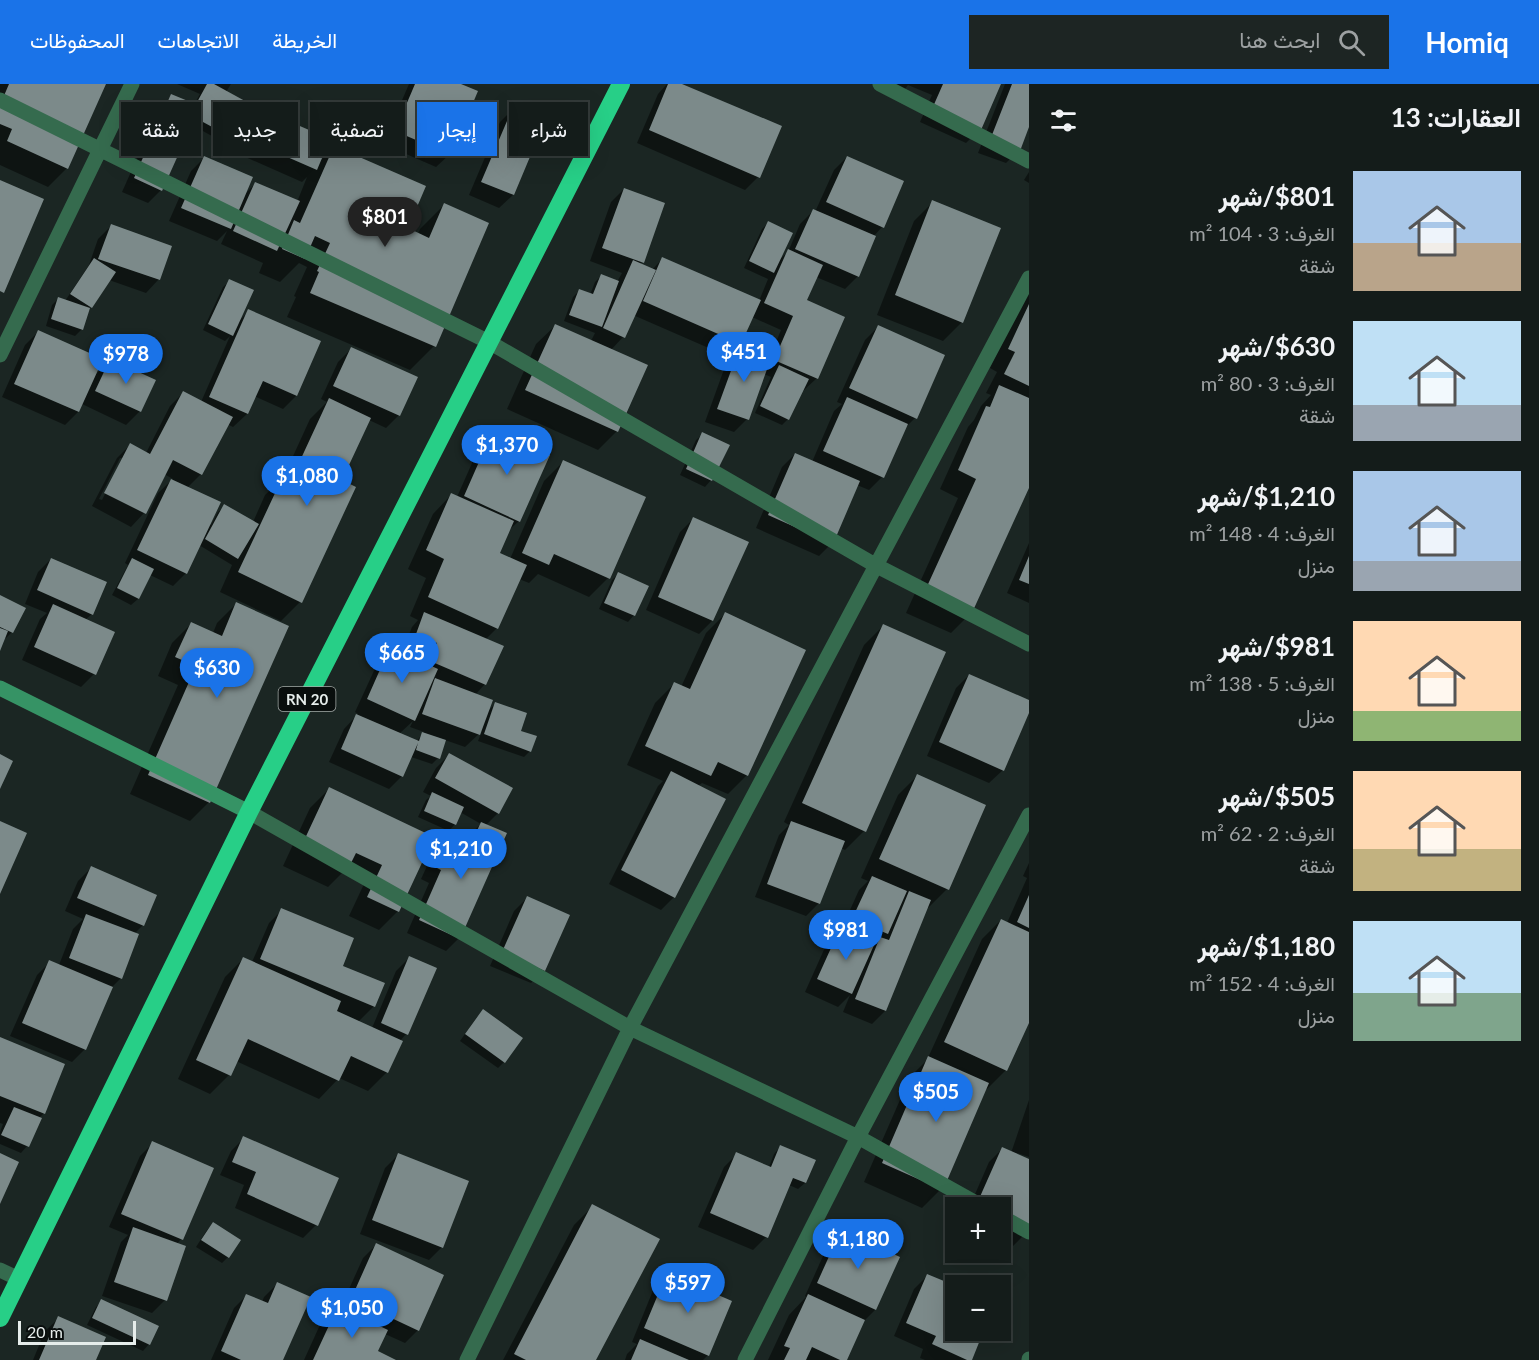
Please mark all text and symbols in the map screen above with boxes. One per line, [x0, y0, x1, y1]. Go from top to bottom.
search box [969, 15, 1389, 69]
text: Homiq [1425, 25, 1509, 59]
text: ابحث هنا [1239, 26, 1320, 53]
icon: search [1335, 26, 1368, 59]
text: المحفوظات [30, 27, 125, 52]
text: الاتجاهات [158, 27, 239, 52]
text: الخريطة [272, 27, 337, 52]
text: العقارات: 13 [1391, 101, 1521, 133]
chip: شقة [121, 102, 201, 156]
chip: جديد [213, 102, 298, 156]
chip: تصفية [310, 102, 405, 156]
chip: إيجار [417, 102, 497, 156]
chip: شراء [509, 102, 588, 156]
icon: filters [1047, 104, 1080, 137]
text: $801/شهر [1219, 180, 1335, 212]
icon: home [1401, 195, 1473, 267]
pin: $801 [349, 197, 421, 248]
text: $801 [362, 204, 408, 228]
text: الغرف: 3 · 104 m² [1189, 221, 1335, 245]
text: شقة [1299, 253, 1335, 277]
text: $630/شهر [1219, 330, 1335, 362]
pin: $451 [708, 332, 780, 383]
pin: $978 [90, 334, 162, 385]
text: $451 [721, 339, 767, 363]
text: $978 [103, 341, 149, 365]
icon: home [1401, 345, 1473, 417]
text: الغرف: 3 · 80 m² [1201, 371, 1335, 395]
text: شقة [1299, 403, 1335, 427]
pin: $1,370 [458, 425, 556, 476]
text: $1,370 [476, 432, 538, 456]
pin: $1,080 [258, 456, 356, 507]
text: $1,080 [276, 463, 338, 487]
text: $1,210/شهر [1197, 480, 1335, 512]
icon: home [1401, 495, 1473, 567]
text: الغرف: 4 · 148 m² [1189, 521, 1335, 545]
text: منزل [1298, 553, 1335, 577]
text: $981/شهر [1219, 630, 1335, 662]
pin: $665 [366, 633, 438, 684]
text: $665 [379, 640, 425, 664]
icon: home [1401, 645, 1473, 717]
pin: $630 [181, 648, 253, 699]
text: $630 [194, 655, 240, 679]
text: الغرف: 5 · 138 m² [1189, 671, 1335, 695]
road number: RN 20 [278, 687, 336, 711]
text: منزل [1298, 703, 1335, 727]
text: $505/شهر [1219, 780, 1335, 812]
icon: home [1401, 795, 1473, 867]
text: الغرف: 2 · 62 m² [1201, 821, 1335, 845]
pin: $1,210 [412, 829, 510, 880]
text: $1,210 [430, 836, 492, 860]
text: شقة [1299, 853, 1335, 877]
pin: $981 [810, 910, 882, 961]
text: $981 [823, 917, 869, 941]
text: $1,180/شهر [1197, 930, 1335, 962]
icon: home [1401, 945, 1473, 1017]
text: الغرف: 4 · 152 m² [1189, 971, 1335, 995]
text: منزل [1298, 1003, 1335, 1027]
pin: $505 [900, 1072, 972, 1123]
text: $505 [913, 1079, 959, 1103]
map controls [945, 1197, 1011, 1341]
button: + [945, 1197, 1011, 1263]
pin: $1,180 [809, 1219, 907, 1270]
text: $1,180 [827, 1226, 889, 1250]
pin: $597 [652, 1263, 724, 1314]
text: $597 [665, 1270, 711, 1294]
button: − [945, 1275, 1011, 1341]
pin: $1,050 [303, 1288, 401, 1339]
text: $1,050 [321, 1295, 383, 1319]
scale bar [18, 1318, 136, 1346]
text: 20 m [27, 1322, 63, 1341]

